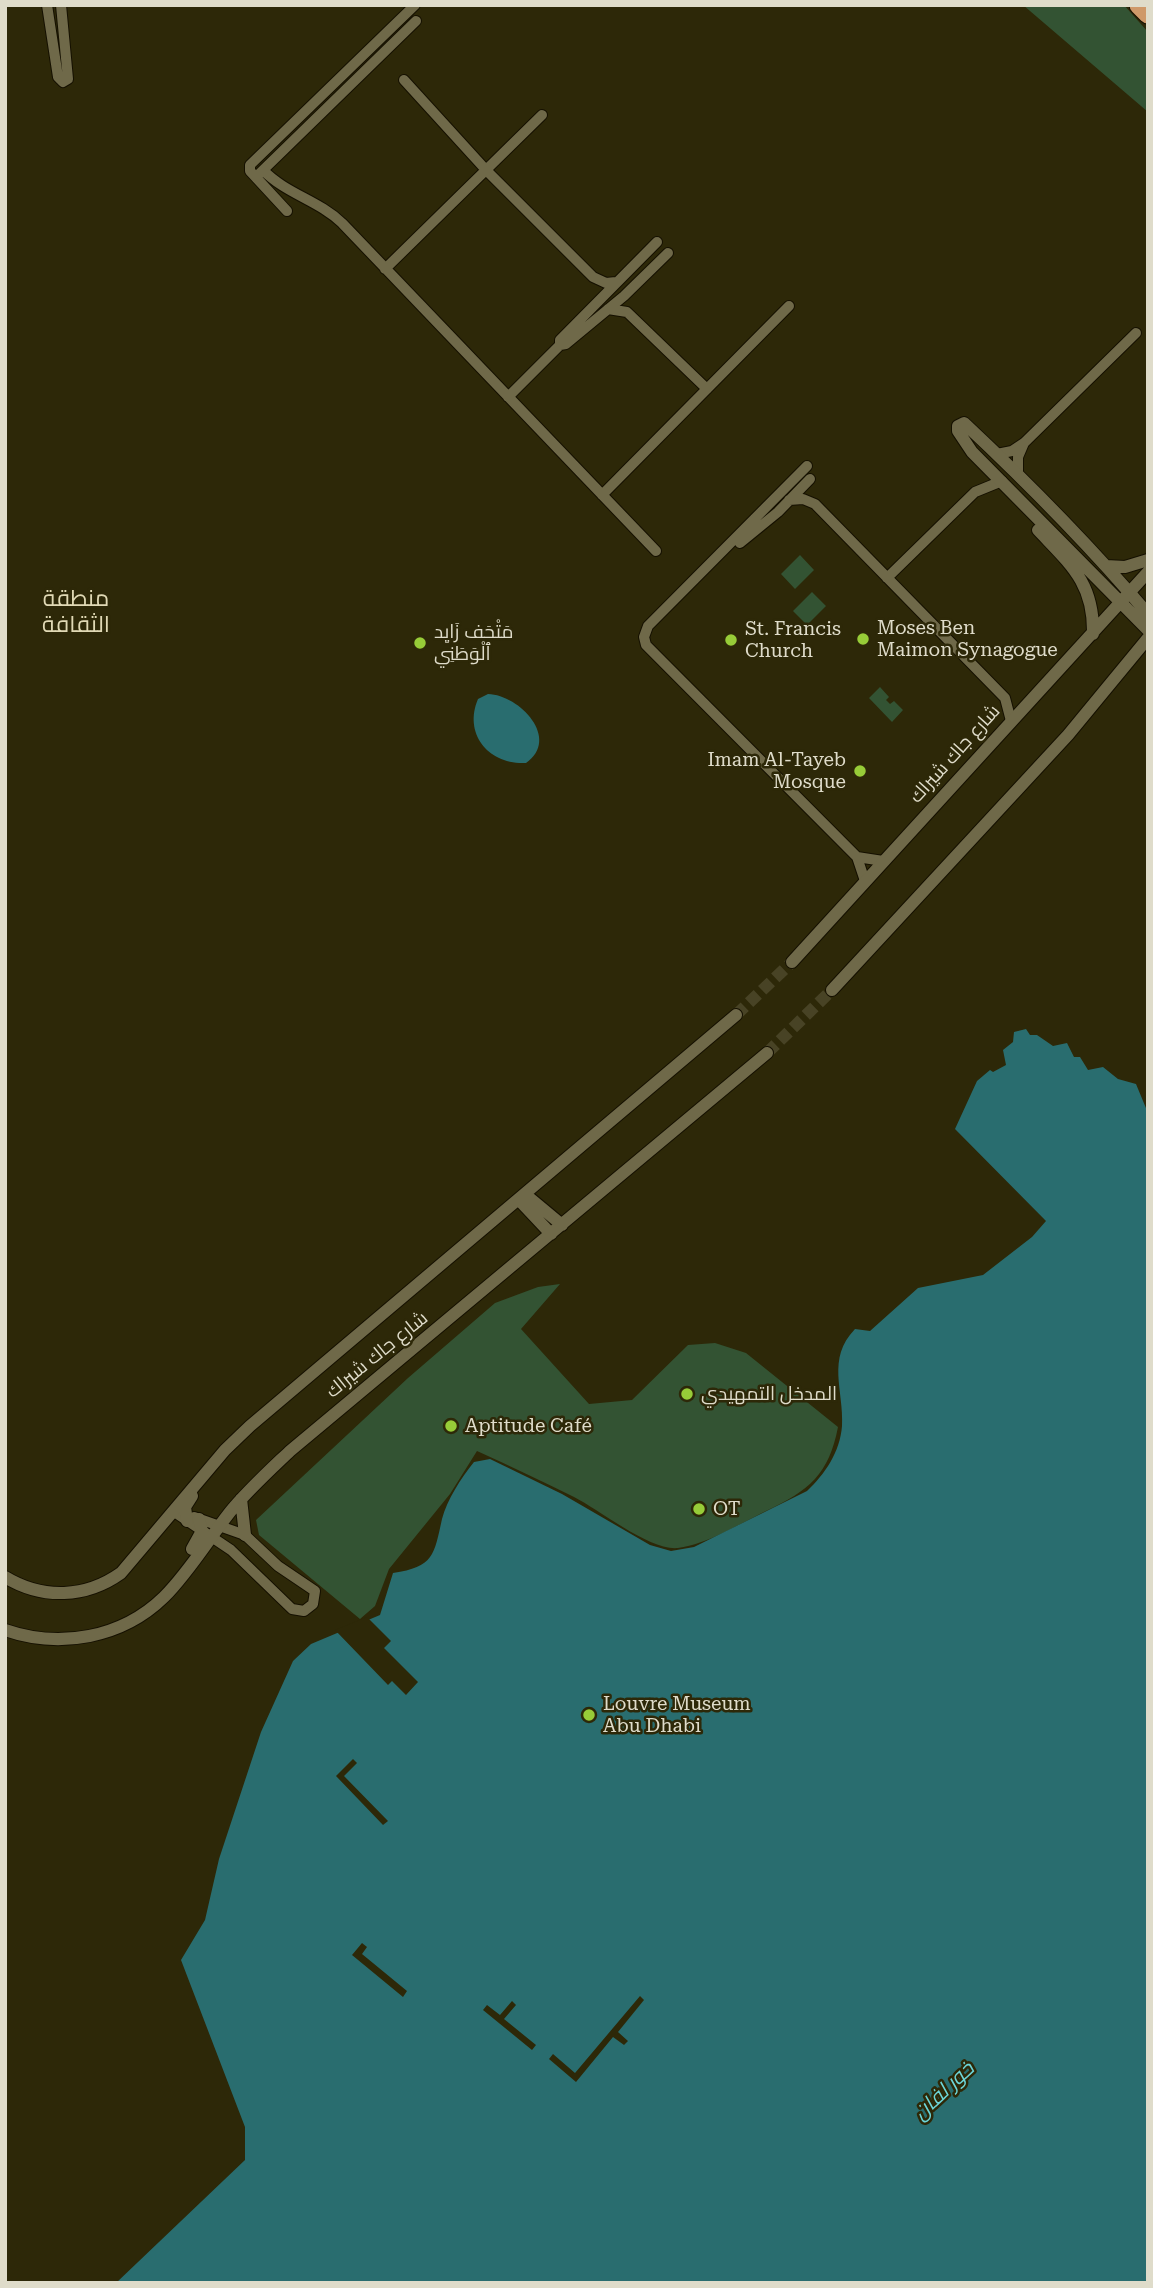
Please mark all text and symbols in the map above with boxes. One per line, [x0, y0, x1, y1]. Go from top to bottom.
district label: منطقة الثقافة [42, 585, 110, 639]
place label: Moses Ben Maimon Synagogue [877, 617, 1058, 661]
place label: St. Francis Church [745, 618, 841, 662]
place label: مَتْحَف زَايِد ٱلْوَطَنِي [434, 621, 513, 665]
marker: Moses Ben Maimon Synagogue [855, 631, 871, 647]
marker: St. Francis Church [723, 632, 739, 648]
marker: مَتْحَف زَايِد ٱلْوَطَنِي [412, 635, 428, 651]
street label: شارع جاك شيراك [905, 700, 1005, 808]
place label: Imam Al-Tayeb Mosque [707, 749, 846, 793]
marker: Imam Al-Tayeb Mosque [852, 763, 868, 779]
street label: شارع جاك شيراك [321, 1307, 433, 1403]
place label: المدخل التمهيدي [701, 1383, 837, 1405]
marker: المدخل التمهيدي [679, 1386, 695, 1402]
place label: Aptitude Café [465, 1415, 592, 1437]
marker: Aptitude Café [443, 1418, 459, 1434]
place label: OT [713, 1498, 740, 1520]
marker: OT [691, 1501, 707, 1517]
place label: Louvre Museum Abu Dhabi [603, 1693, 751, 1737]
marker: Louvre Museum Abu Dhabi [581, 1707, 597, 1723]
water label: خور لفان [908, 2057, 980, 2125]

